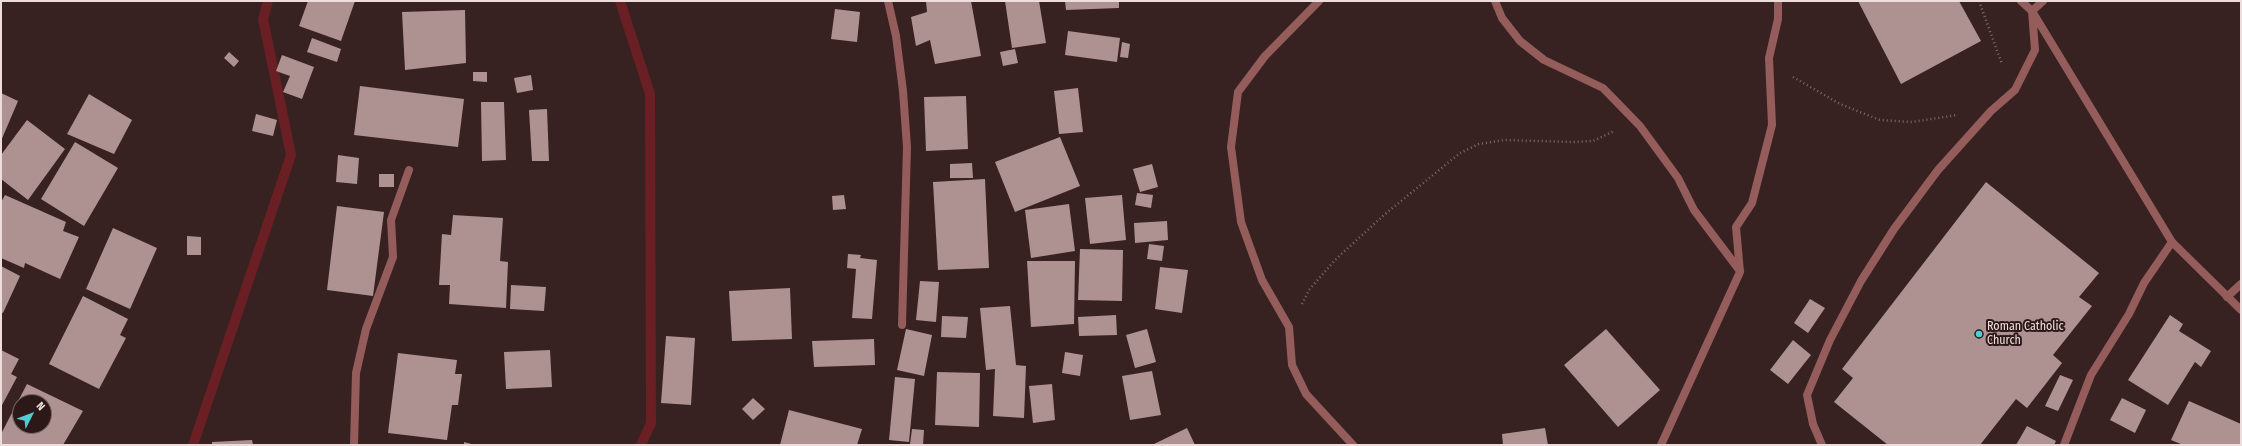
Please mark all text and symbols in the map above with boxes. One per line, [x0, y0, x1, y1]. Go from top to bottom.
place label: Roman Catholic Church [1987, 320, 2064, 348]
marker: Roman Catholic Church [1974, 329, 1984, 339]
north arrow [12, 394, 52, 434]
text: N [34, 400, 48, 413]

